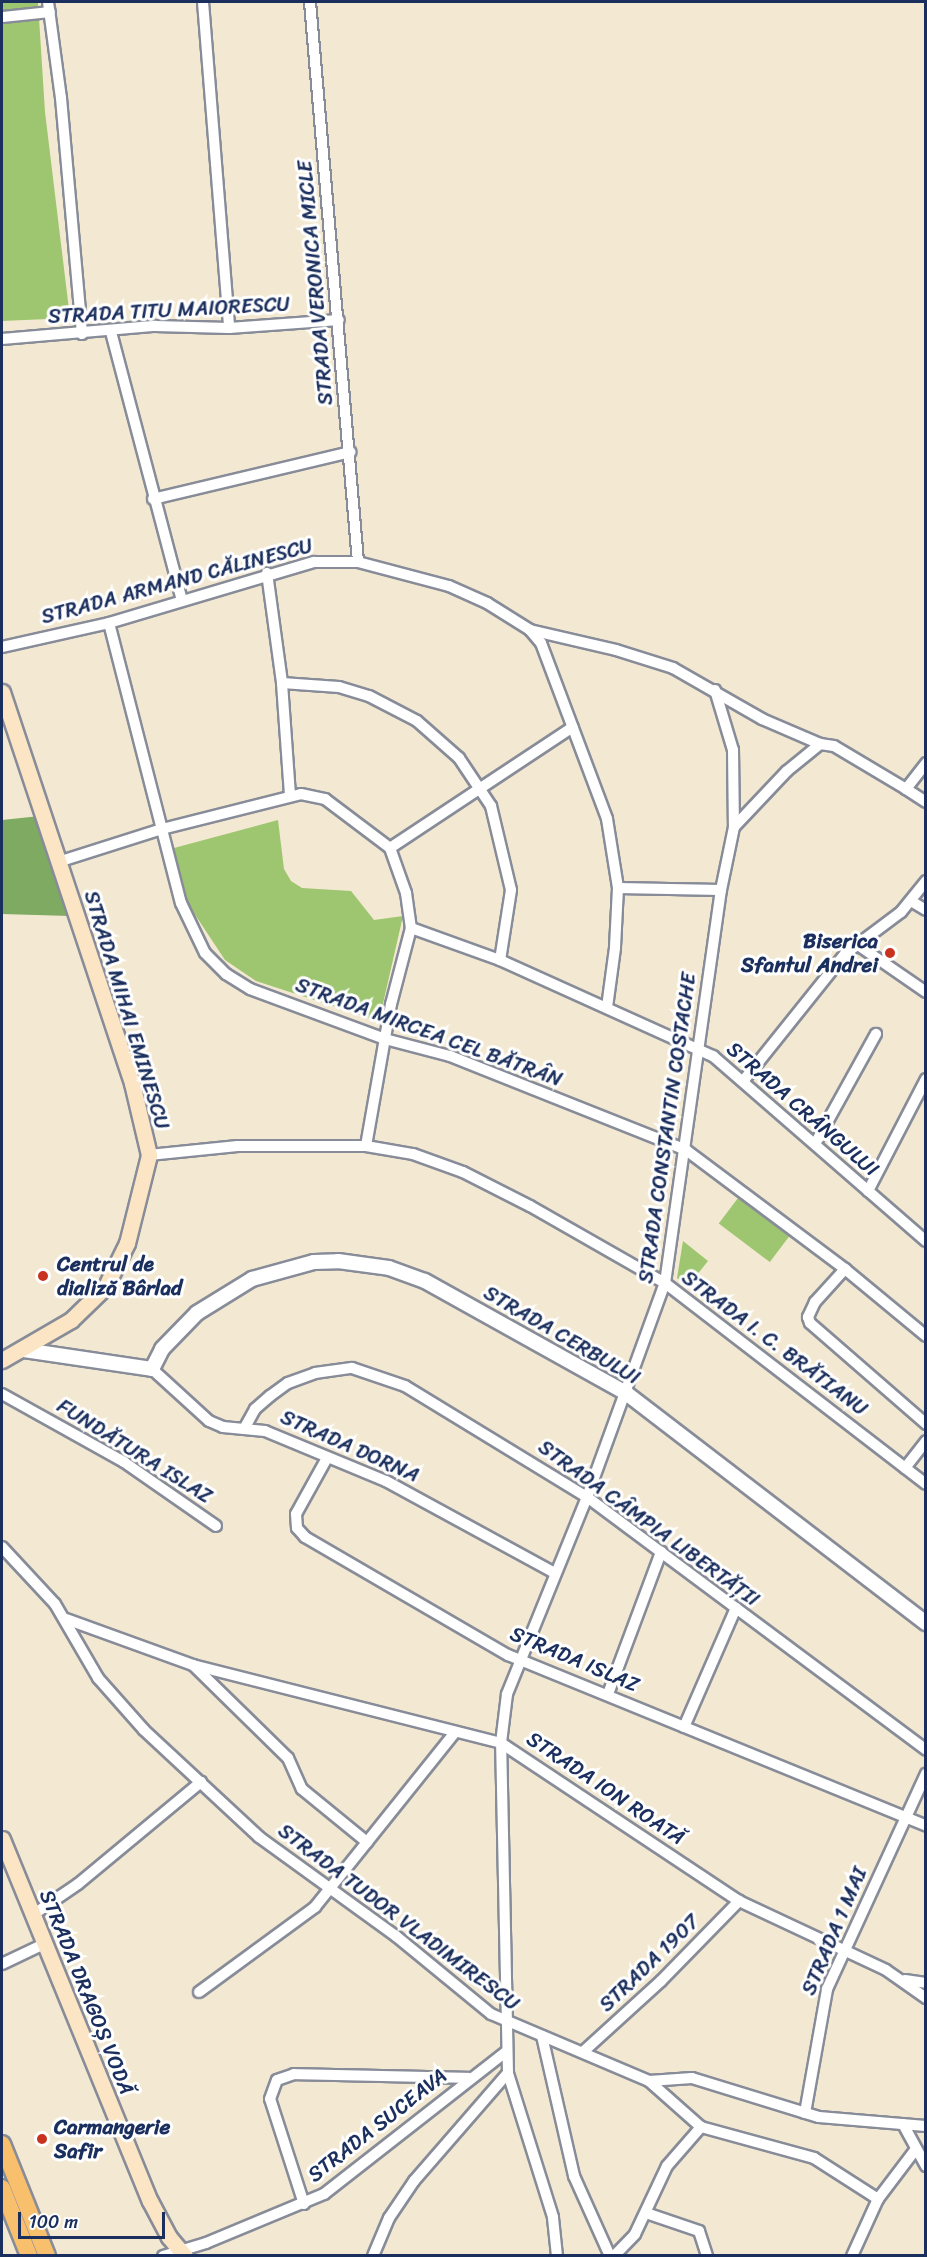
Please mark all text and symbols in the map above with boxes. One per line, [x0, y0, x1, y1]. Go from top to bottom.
street label: STRADA VERONICA MICLE [292, 160, 338, 406]
street label: STRADA TITU MAIORESCU [45, 291, 293, 329]
street label: STRADA ARMAND CĂLINESCU [37, 532, 317, 630]
street label: STRADA MIHAI EMINESCU [79, 888, 175, 1132]
place label: Biserica Sfantul Andrei [741, 928, 878, 978]
marker: Biserica Sfantul Andrei [883, 946, 897, 960]
street label: STRADA MIRCEA CEL BĂTRÂN [292, 972, 566, 1092]
street label: STRADA CONSTANTIN COSTACHE [633, 972, 701, 1284]
street label: STRADA CRÂNGULUI [722, 1036, 884, 1182]
place label: Centrul de dializă Bârlad [57, 1251, 182, 1301]
street label: STRADA I. C. BRĂTIANU [677, 1265, 873, 1421]
marker: Centrul de dializă Bârlad [34, 1267, 52, 1285]
street label: STRADA CERBULUI [478, 1280, 646, 1390]
street label: FUNDĂTURA ISLAZ [52, 1392, 218, 1510]
street label: STRADA DORNA [277, 1404, 423, 1488]
street label: STRADA CÂMPIA LIBERTĂȚII [532, 1433, 766, 1613]
street label: STRADA ISLAZ [506, 1620, 644, 1698]
street label: STRADA ION ROATĂ [522, 1725, 690, 1851]
street label: STRADA TUDOR VLADIMIRESCU [275, 1819, 523, 2015]
street label: STRADA 1 MAI [796, 1864, 872, 1998]
street label: STRADA DRAGOȘ VODĂ [34, 1886, 140, 2098]
street label: STRADA 1907 [594, 1909, 704, 2017]
street label: STRADA SUCEAVA [301, 2061, 453, 2189]
place label: Carmangerie Safir [54, 2114, 170, 2164]
marker: Carmangerie Safir [35, 2132, 49, 2146]
scale bar [21, 2200, 168, 2238]
text: 100 m [29, 2206, 78, 2238]

